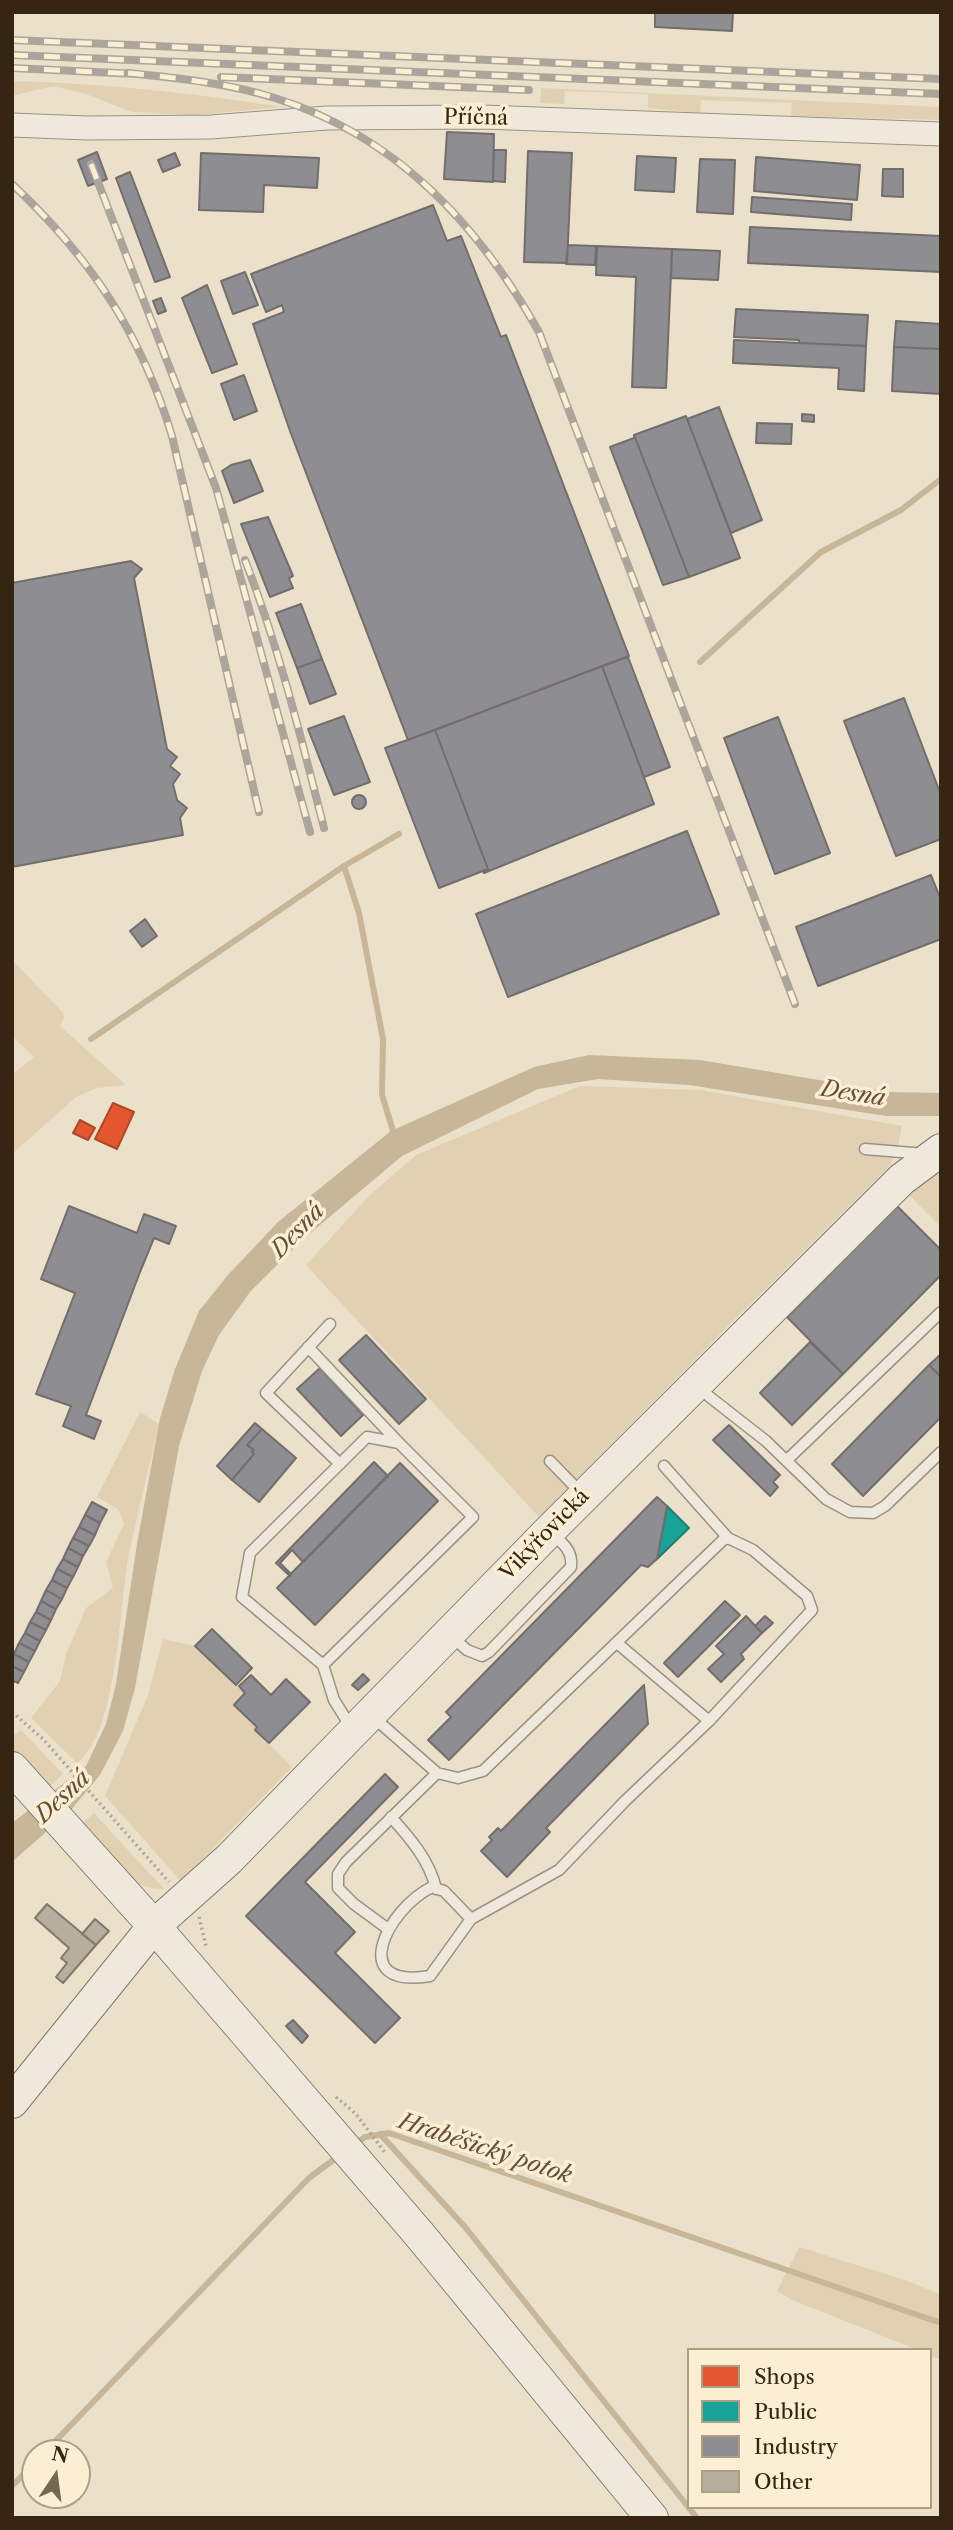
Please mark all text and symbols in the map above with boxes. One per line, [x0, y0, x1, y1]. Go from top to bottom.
street label: Příčná [444, 105, 508, 131]
water label: Desná [819, 1075, 887, 1113]
water label: Desná [265, 1198, 331, 1264]
street label: Vikýřovická [495, 1484, 595, 1586]
water label: Desná [30, 1765, 96, 1829]
water label: Hraběšický potok [395, 2108, 575, 2190]
legend [687, 2348, 932, 2509]
text: Shops [754, 2364, 815, 2389]
text: Public [754, 2399, 817, 2424]
text: Industry [754, 2434, 838, 2459]
north arrow [21, 2439, 91, 2509]
text: N [50, 2442, 71, 2468]
text: Other [754, 2469, 813, 2494]

